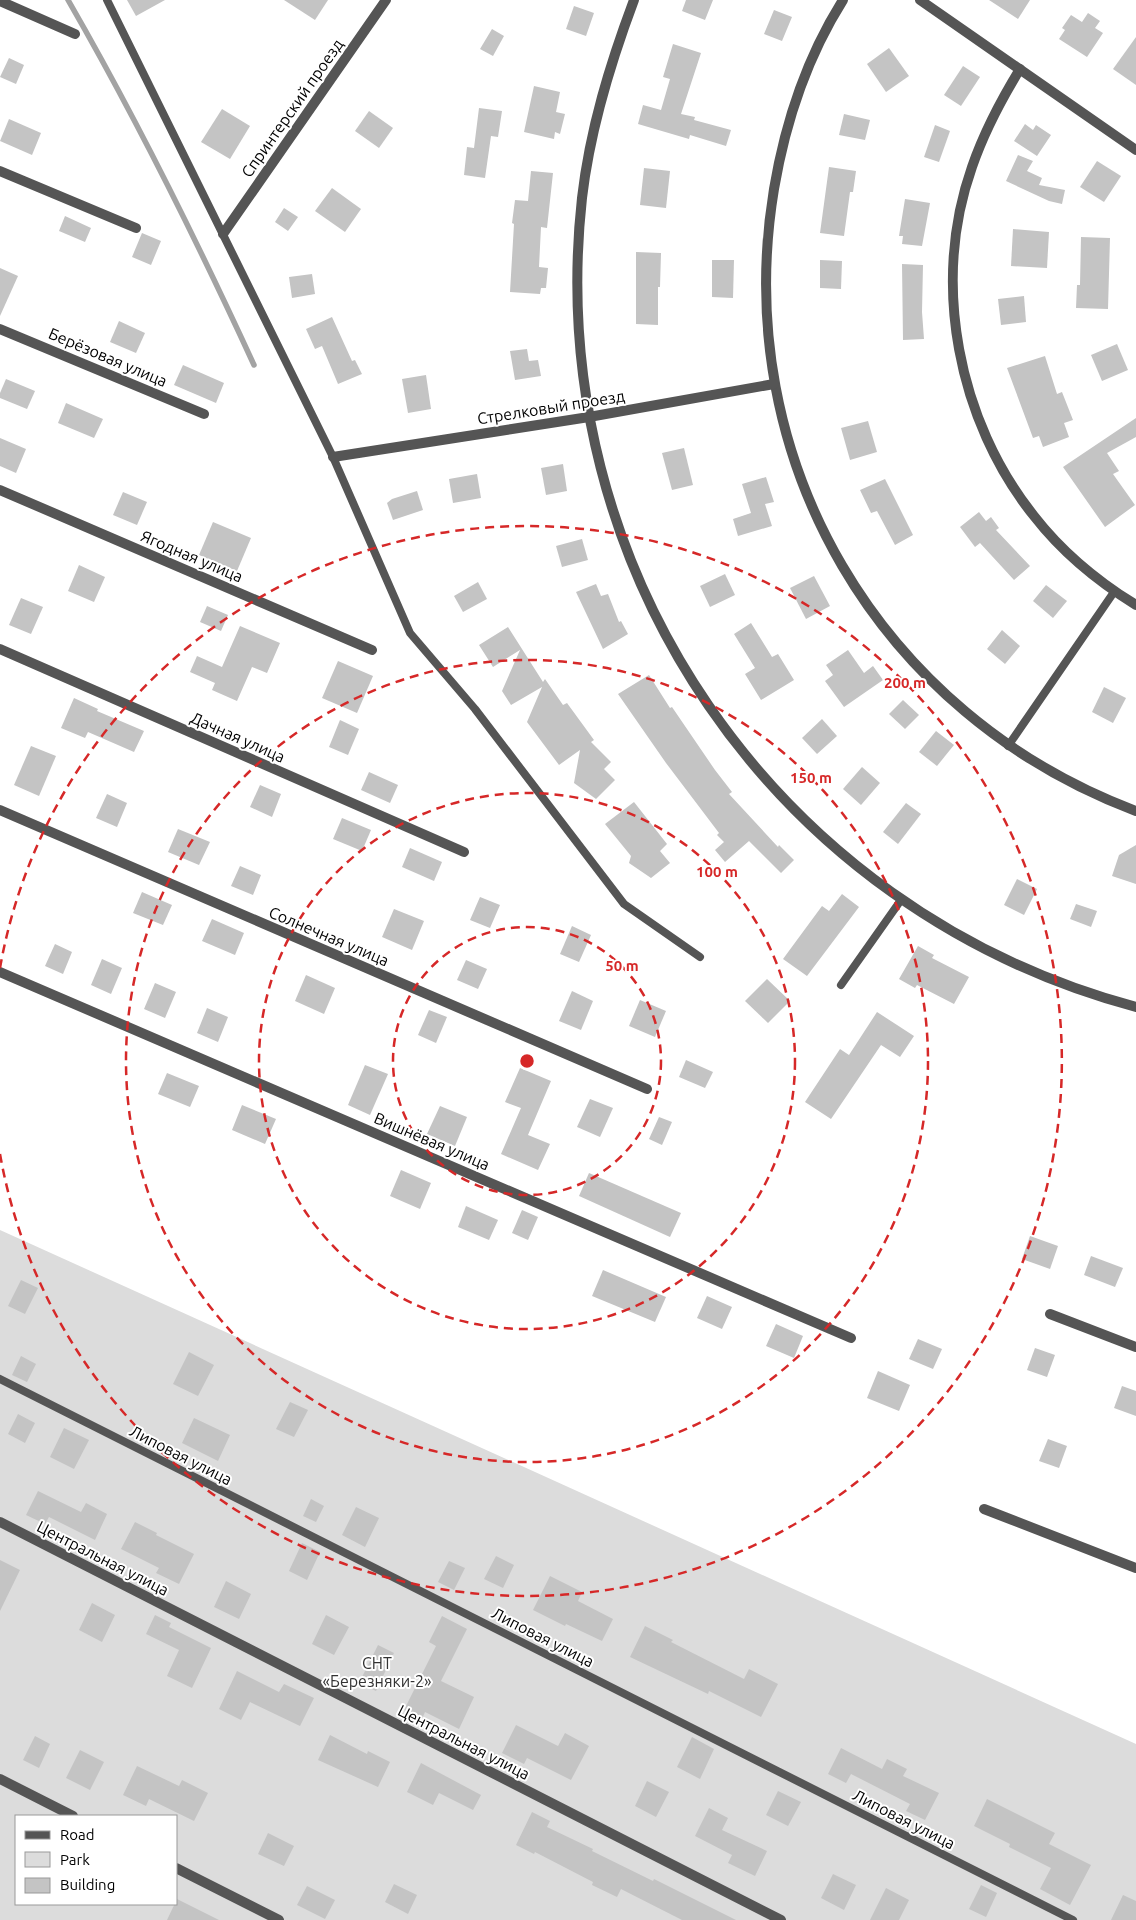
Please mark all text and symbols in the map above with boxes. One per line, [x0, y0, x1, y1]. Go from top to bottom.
street label: Спринтерский проезд [237, 35, 347, 181]
street label: Берёзовая улица [46, 324, 170, 390]
street label: Стрелковый проезд [476, 386, 626, 428]
street label: Ягодная улица [138, 526, 246, 586]
text: 200 m [884, 674, 926, 691]
street label: Дачная улица [188, 708, 288, 766]
text: 150 m [790, 769, 832, 786]
text: 100 m [696, 863, 738, 880]
street label: Солнечная улица [266, 903, 392, 969]
text: 50 m [605, 957, 639, 974]
centre of rings [518, 1052, 536, 1070]
street label: Вишнёвая улица [371, 1109, 493, 1173]
street label: Липовая улица [127, 1422, 235, 1488]
street label: Центральная улица [34, 1517, 172, 1599]
street label: Липовая улица [489, 1604, 597, 1670]
park label: СНТ «Березняки-2» [323, 1654, 431, 1690]
street label: Центральная улица [395, 1701, 533, 1783]
street label: Липовая улица [850, 1786, 958, 1852]
legend [15, 1815, 178, 1905]
text: Road [60, 1826, 95, 1843]
text: Park [60, 1851, 90, 1868]
text: Building [60, 1876, 115, 1893]

